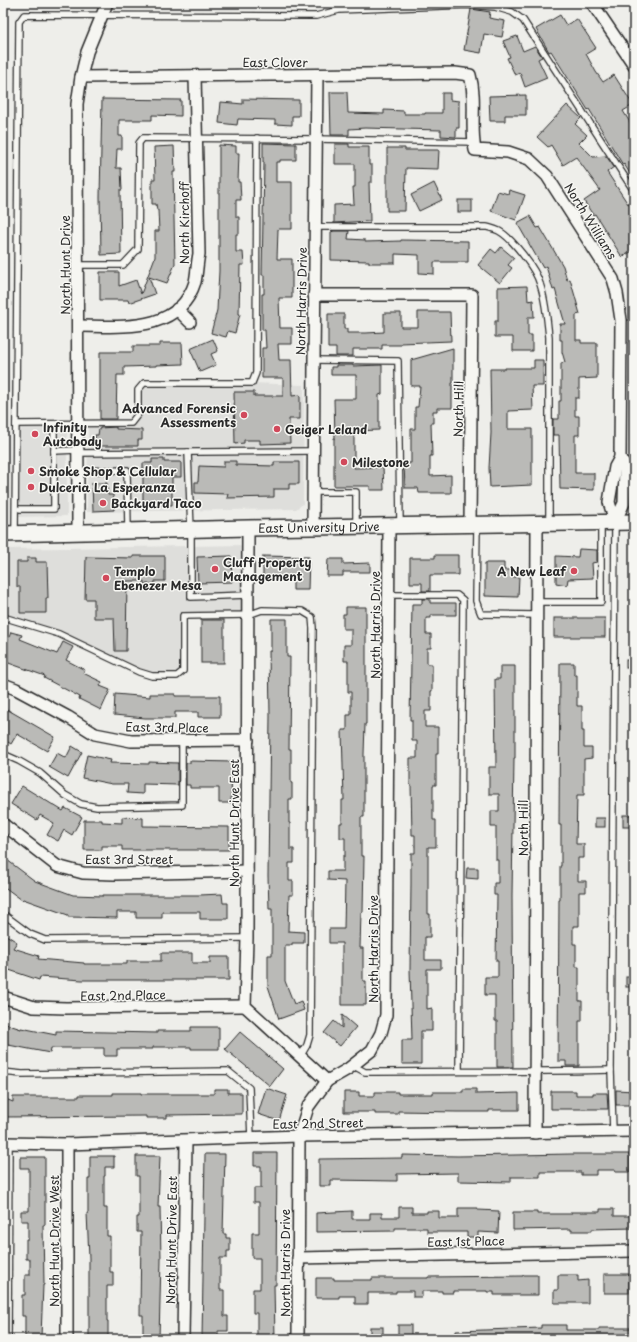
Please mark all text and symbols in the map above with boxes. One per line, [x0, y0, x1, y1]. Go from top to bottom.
street label: East Clover [242, 53, 308, 71]
street label: North Williams [560, 179, 622, 263]
street label: North Kirchoff [175, 180, 193, 264]
street label: North Hunt Drive [56, 215, 74, 315]
street label: North Harris Drive [291, 247, 311, 355]
street label: North Hill [449, 381, 467, 437]
place label: Advanced Forensic Assessments [122, 399, 237, 431]
marker: Advanced Forensic Assessments [239, 410, 249, 420]
place label: Infinity Autobody [43, 418, 102, 450]
place label: Geiger Leland [285, 420, 367, 438]
marker: Geiger Leland [272, 424, 282, 434]
marker: Infinity Autobody [30, 429, 40, 439]
place label: Milestone [352, 453, 410, 471]
marker: Milestone [339, 457, 349, 467]
place label: Smoke Shop & Cellular [39, 462, 177, 480]
marker: Smoke Shop & Cellular [26, 466, 36, 476]
place label: Dulceria La Esperanza [39, 478, 175, 496]
marker: Dulceria La Esperanza [26, 482, 36, 492]
place label: Backyard Taco [111, 494, 201, 512]
marker: Backyard Taco [98, 498, 108, 508]
street label: East University Drive [258, 517, 380, 537]
place label: Cluff Property Management [223, 553, 312, 585]
place label: Templo Ebenezer Mesa [114, 562, 202, 594]
place label: A New Leaf [496, 562, 567, 580]
marker: Cluff Property Management [210, 564, 220, 574]
marker: A New Leaf [569, 566, 579, 576]
street label: North Harris Drive [366, 571, 384, 679]
marker: Templo Ebenezer Mesa [101, 573, 111, 583]
street label: East 3rd Place [125, 717, 209, 737]
street label: North Hunt Drive East [225, 759, 243, 887]
street label: North Hill [514, 800, 532, 856]
street label: East 3rd Street [85, 850, 173, 868]
street label: North Harris Drive [364, 895, 382, 1003]
street label: East 2nd Place [80, 985, 166, 1005]
street label: East 2nd Street [272, 1113, 364, 1133]
street label: North Hunt Drive West [45, 1175, 63, 1307]
street label: North Hunt Drive East [161, 1175, 181, 1304]
street label: North Harris Drive [276, 1209, 294, 1317]
street label: East 1st Place [427, 1231, 505, 1251]

